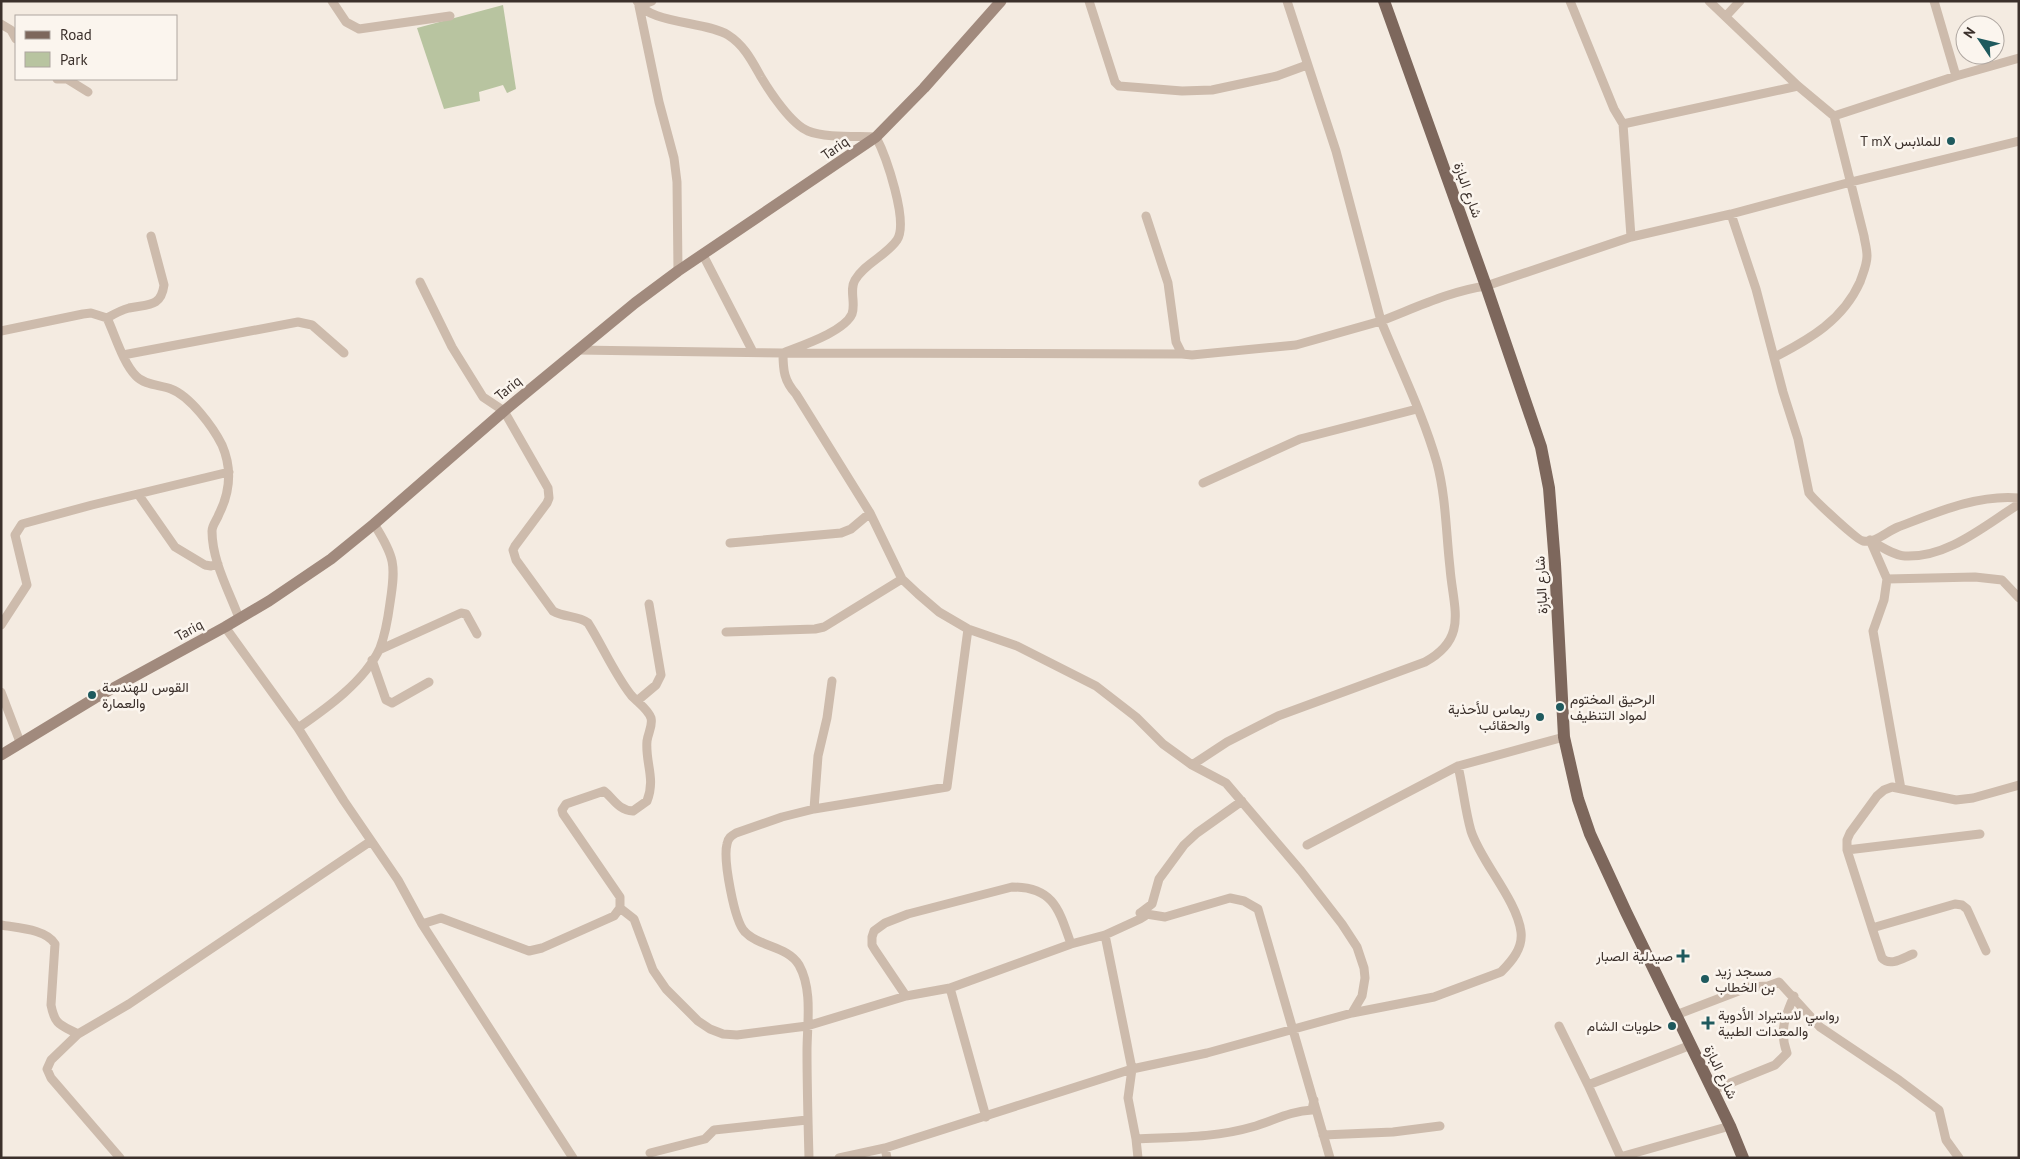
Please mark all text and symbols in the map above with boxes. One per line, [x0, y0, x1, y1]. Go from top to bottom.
legend [15, 15, 178, 80]
north arrow [1955, 15, 2005, 65]
text: N [1959, 24, 1979, 41]
text: Road [60, 25, 92, 44]
text: Park [60, 50, 88, 69]
street label: Tariq [818, 132, 852, 164]
place label: T mX للملابس [1860, 132, 1941, 150]
marker: T mX للملابس [1945, 135, 1957, 147]
street label: شارع البازة [1448, 160, 1486, 221]
street label: Tariq [491, 372, 525, 404]
street label: شارع البازة [1530, 556, 1554, 614]
street label: Tariq [172, 615, 206, 645]
place label: القوس للهندسة والعمارة [102, 678, 189, 712]
marker: القوس للهندسة والعمارة [86, 689, 98, 701]
place label: الرحيق المختوم لمواد التنظيف [1570, 690, 1655, 724]
place label: ريماس للأحذية والحقائب [1448, 700, 1530, 734]
marker: الرحيق المختوم لمواد التنظيف [1554, 701, 1566, 713]
marker: ريماس للأحذية والحقائب [1534, 711, 1546, 723]
place label: صيدلية الصبار [1595, 947, 1673, 965]
marker: صيدلية الصبار [1677, 950, 1689, 962]
place label: مسجد زيد بن الخطاب [1715, 962, 1775, 996]
marker: مسجد زيد بن الخطاب [1699, 973, 1711, 985]
place label: رواسي لاستيراد الأدوية والمعدات الطبية [1718, 1006, 1840, 1040]
place label: حلويات الشام [1587, 1017, 1662, 1035]
marker: رواسي لاستيراد الأدوية والمعدات الطبية [1702, 1017, 1714, 1029]
marker: حلويات الشام [1666, 1020, 1678, 1032]
street label: شارع البازة [1698, 1042, 1742, 1103]

